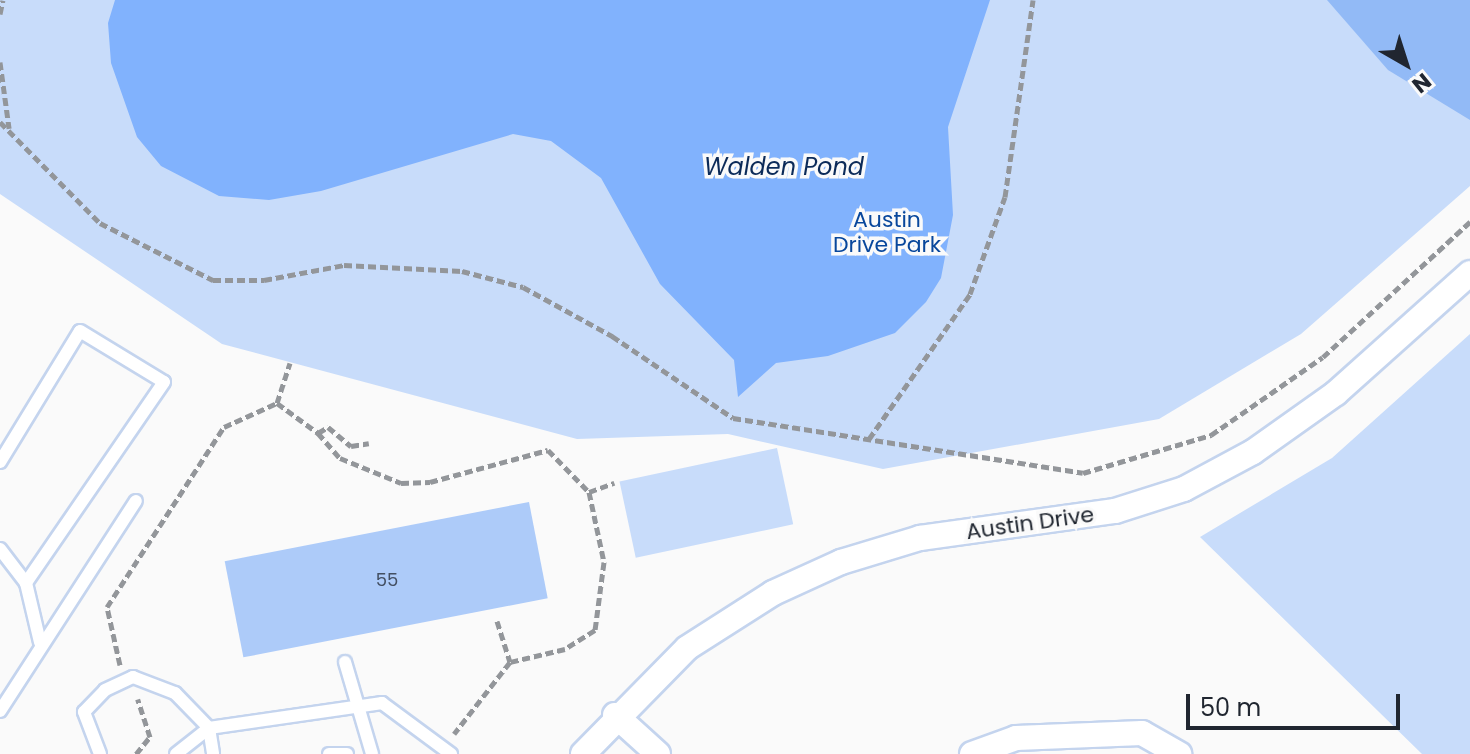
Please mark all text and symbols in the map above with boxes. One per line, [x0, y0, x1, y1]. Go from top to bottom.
north arrow [1366, 24, 1446, 104]
text: N [1405, 66, 1438, 100]
water label: Walden Pond [704, 153, 864, 181]
park label: Austin Drive Park [833, 206, 941, 258]
street label: Austin Drive [964, 501, 1096, 545]
house number: 55 [376, 569, 398, 591]
scale bar [1190, 678, 1404, 728]
text: 50 m [1200, 691, 1261, 724]

